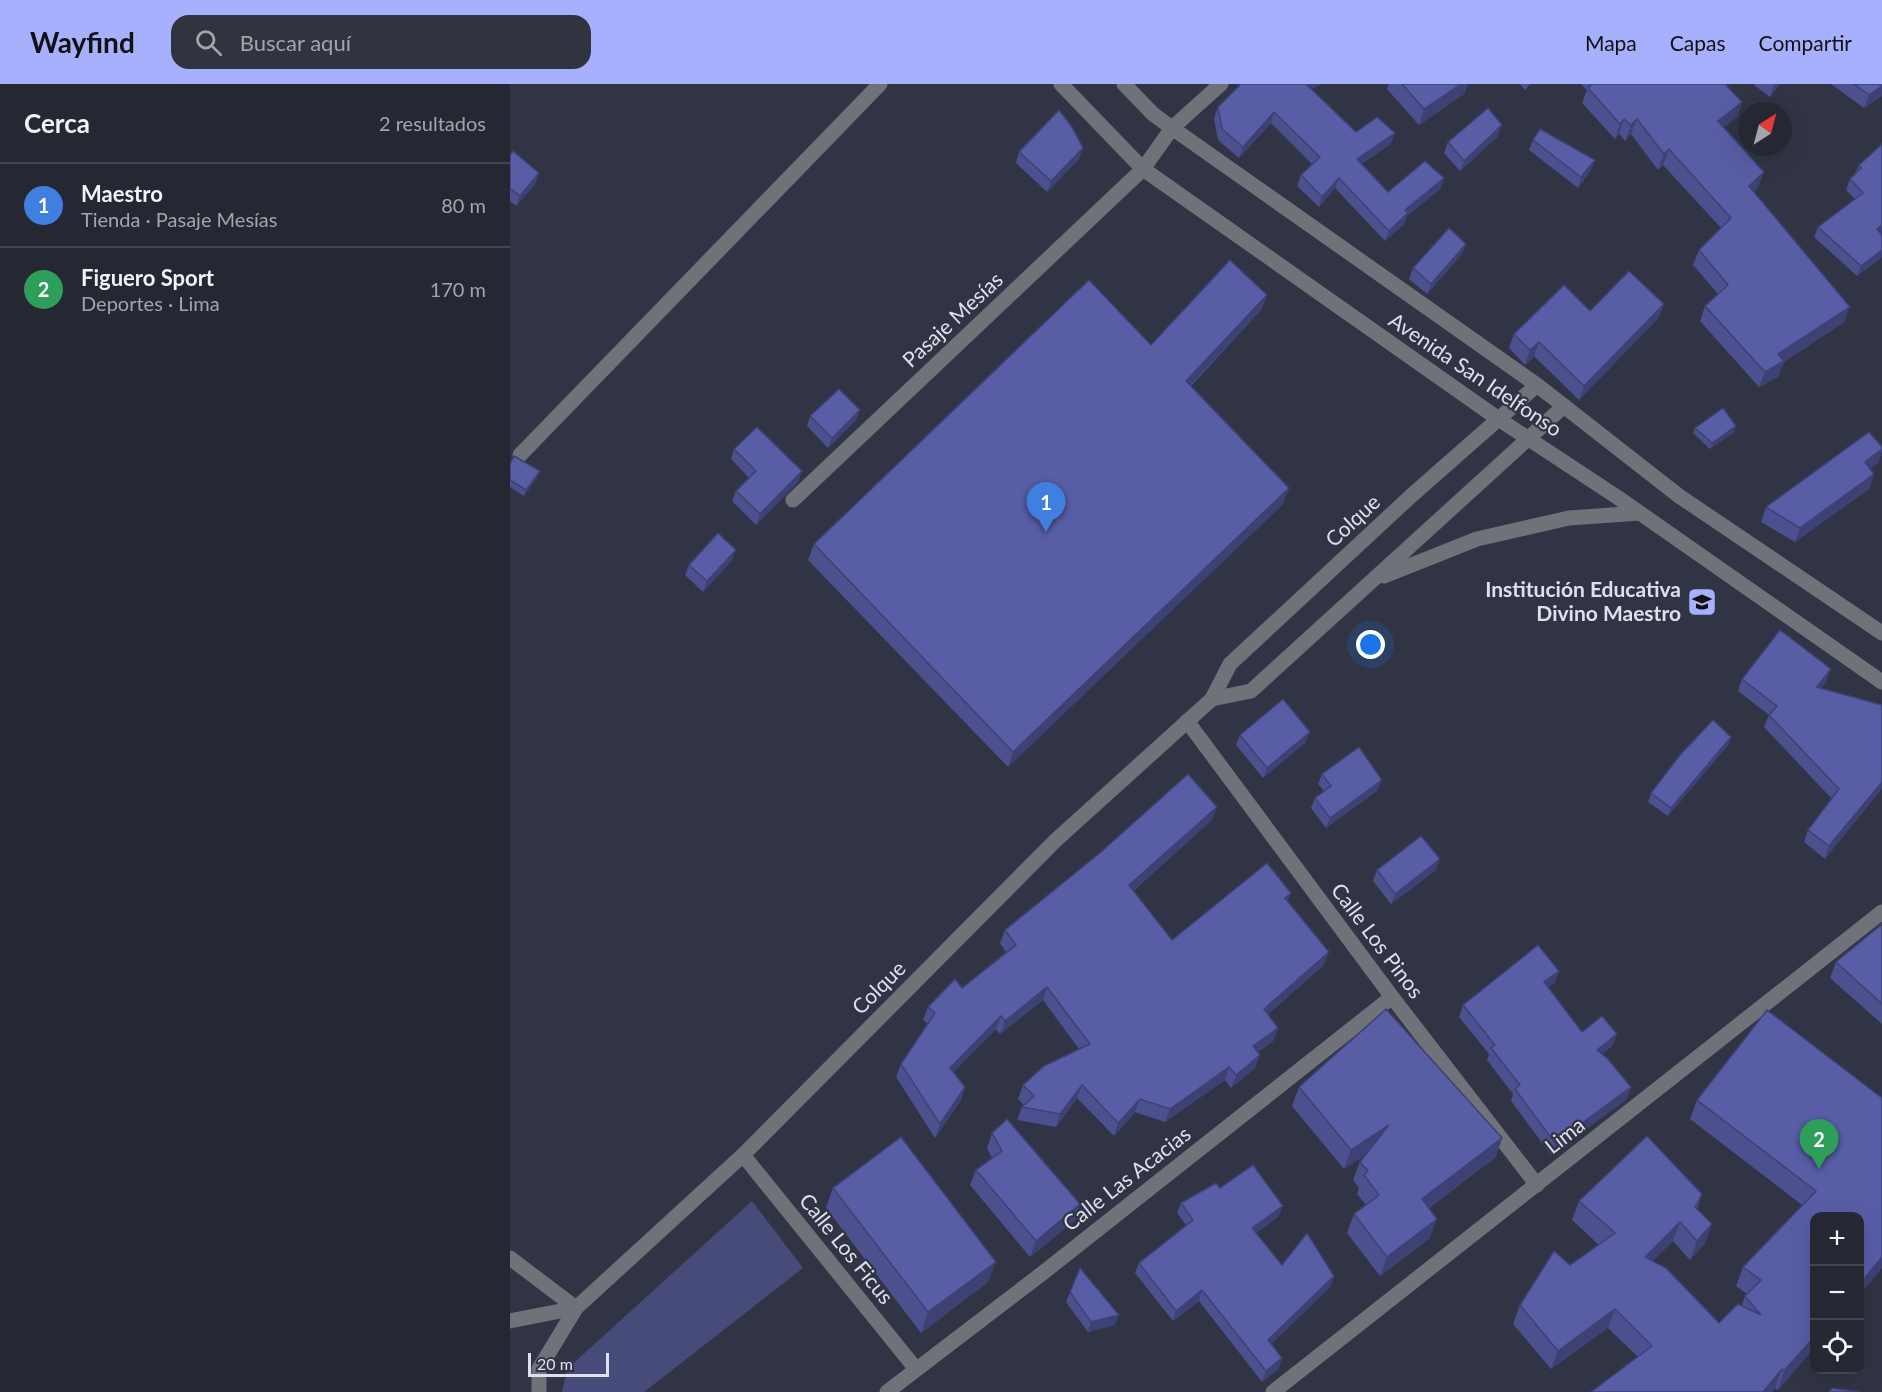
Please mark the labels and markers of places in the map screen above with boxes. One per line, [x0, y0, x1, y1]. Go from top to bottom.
pin: 1 [1026, 482, 1066, 532]
place label: Institución Educativa Divino Maestro [1485, 576, 1681, 625]
school or university icon: Institución Educativa Divino Maestro [1686, 586, 1718, 618]
pin: 2 [1800, 1120, 1838, 1169]

